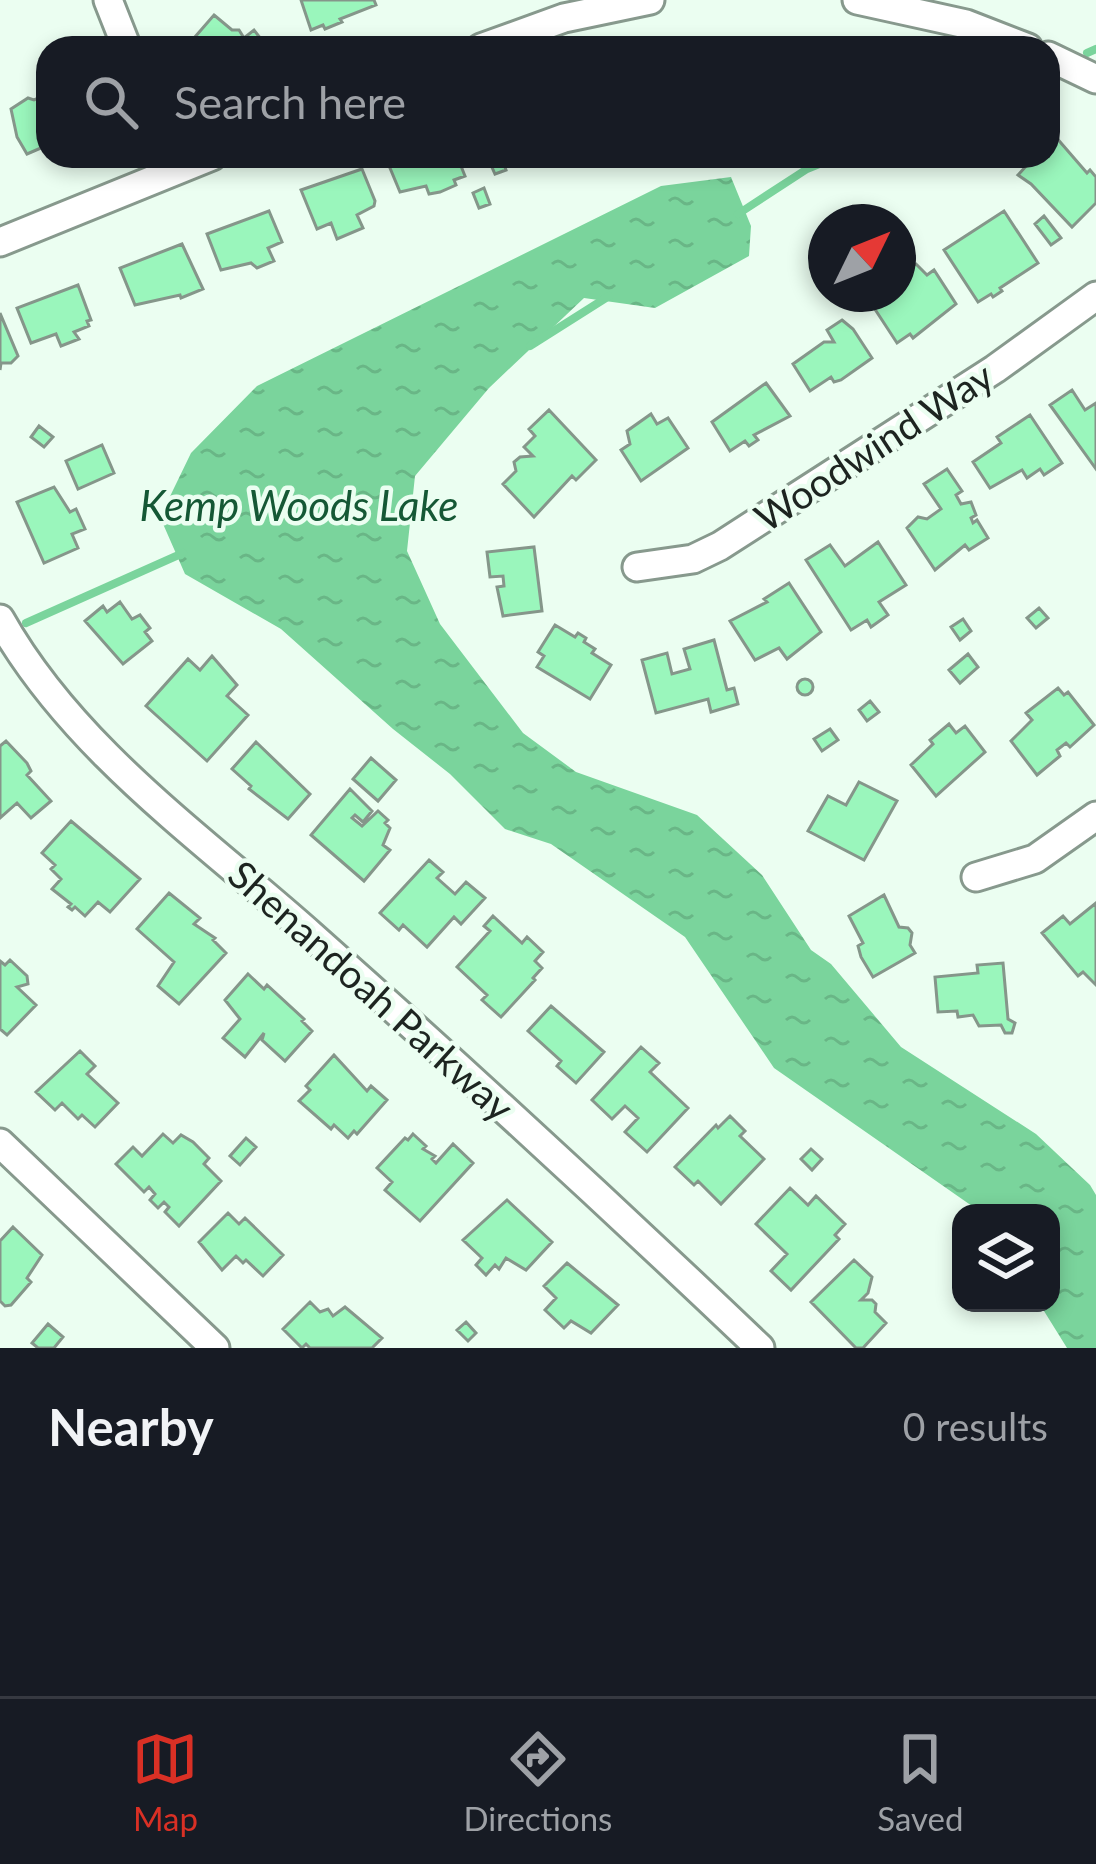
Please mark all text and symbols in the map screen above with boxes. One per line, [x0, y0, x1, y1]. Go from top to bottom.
search box [36, 36, 1060, 168]
icon: search [78, 69, 144, 135]
text: Search here [174, 75, 406, 129]
north arrow [808, 204, 916, 312]
street label: Woodwind Way [746, 352, 1001, 540]
water label: Kemp Woods Lake [140, 480, 458, 530]
street label: Shenandoah Parkway [220, 850, 523, 1130]
map controls [952, 1204, 1060, 1312]
button: layers [952, 1204, 1060, 1312]
text: Nearby [48, 1396, 214, 1457]
text: 0 results [903, 1403, 1048, 1449]
tab: Map [132, 1726, 198, 1838]
tab: Directions [463, 1726, 612, 1838]
tab: Saved [877, 1726, 964, 1838]

